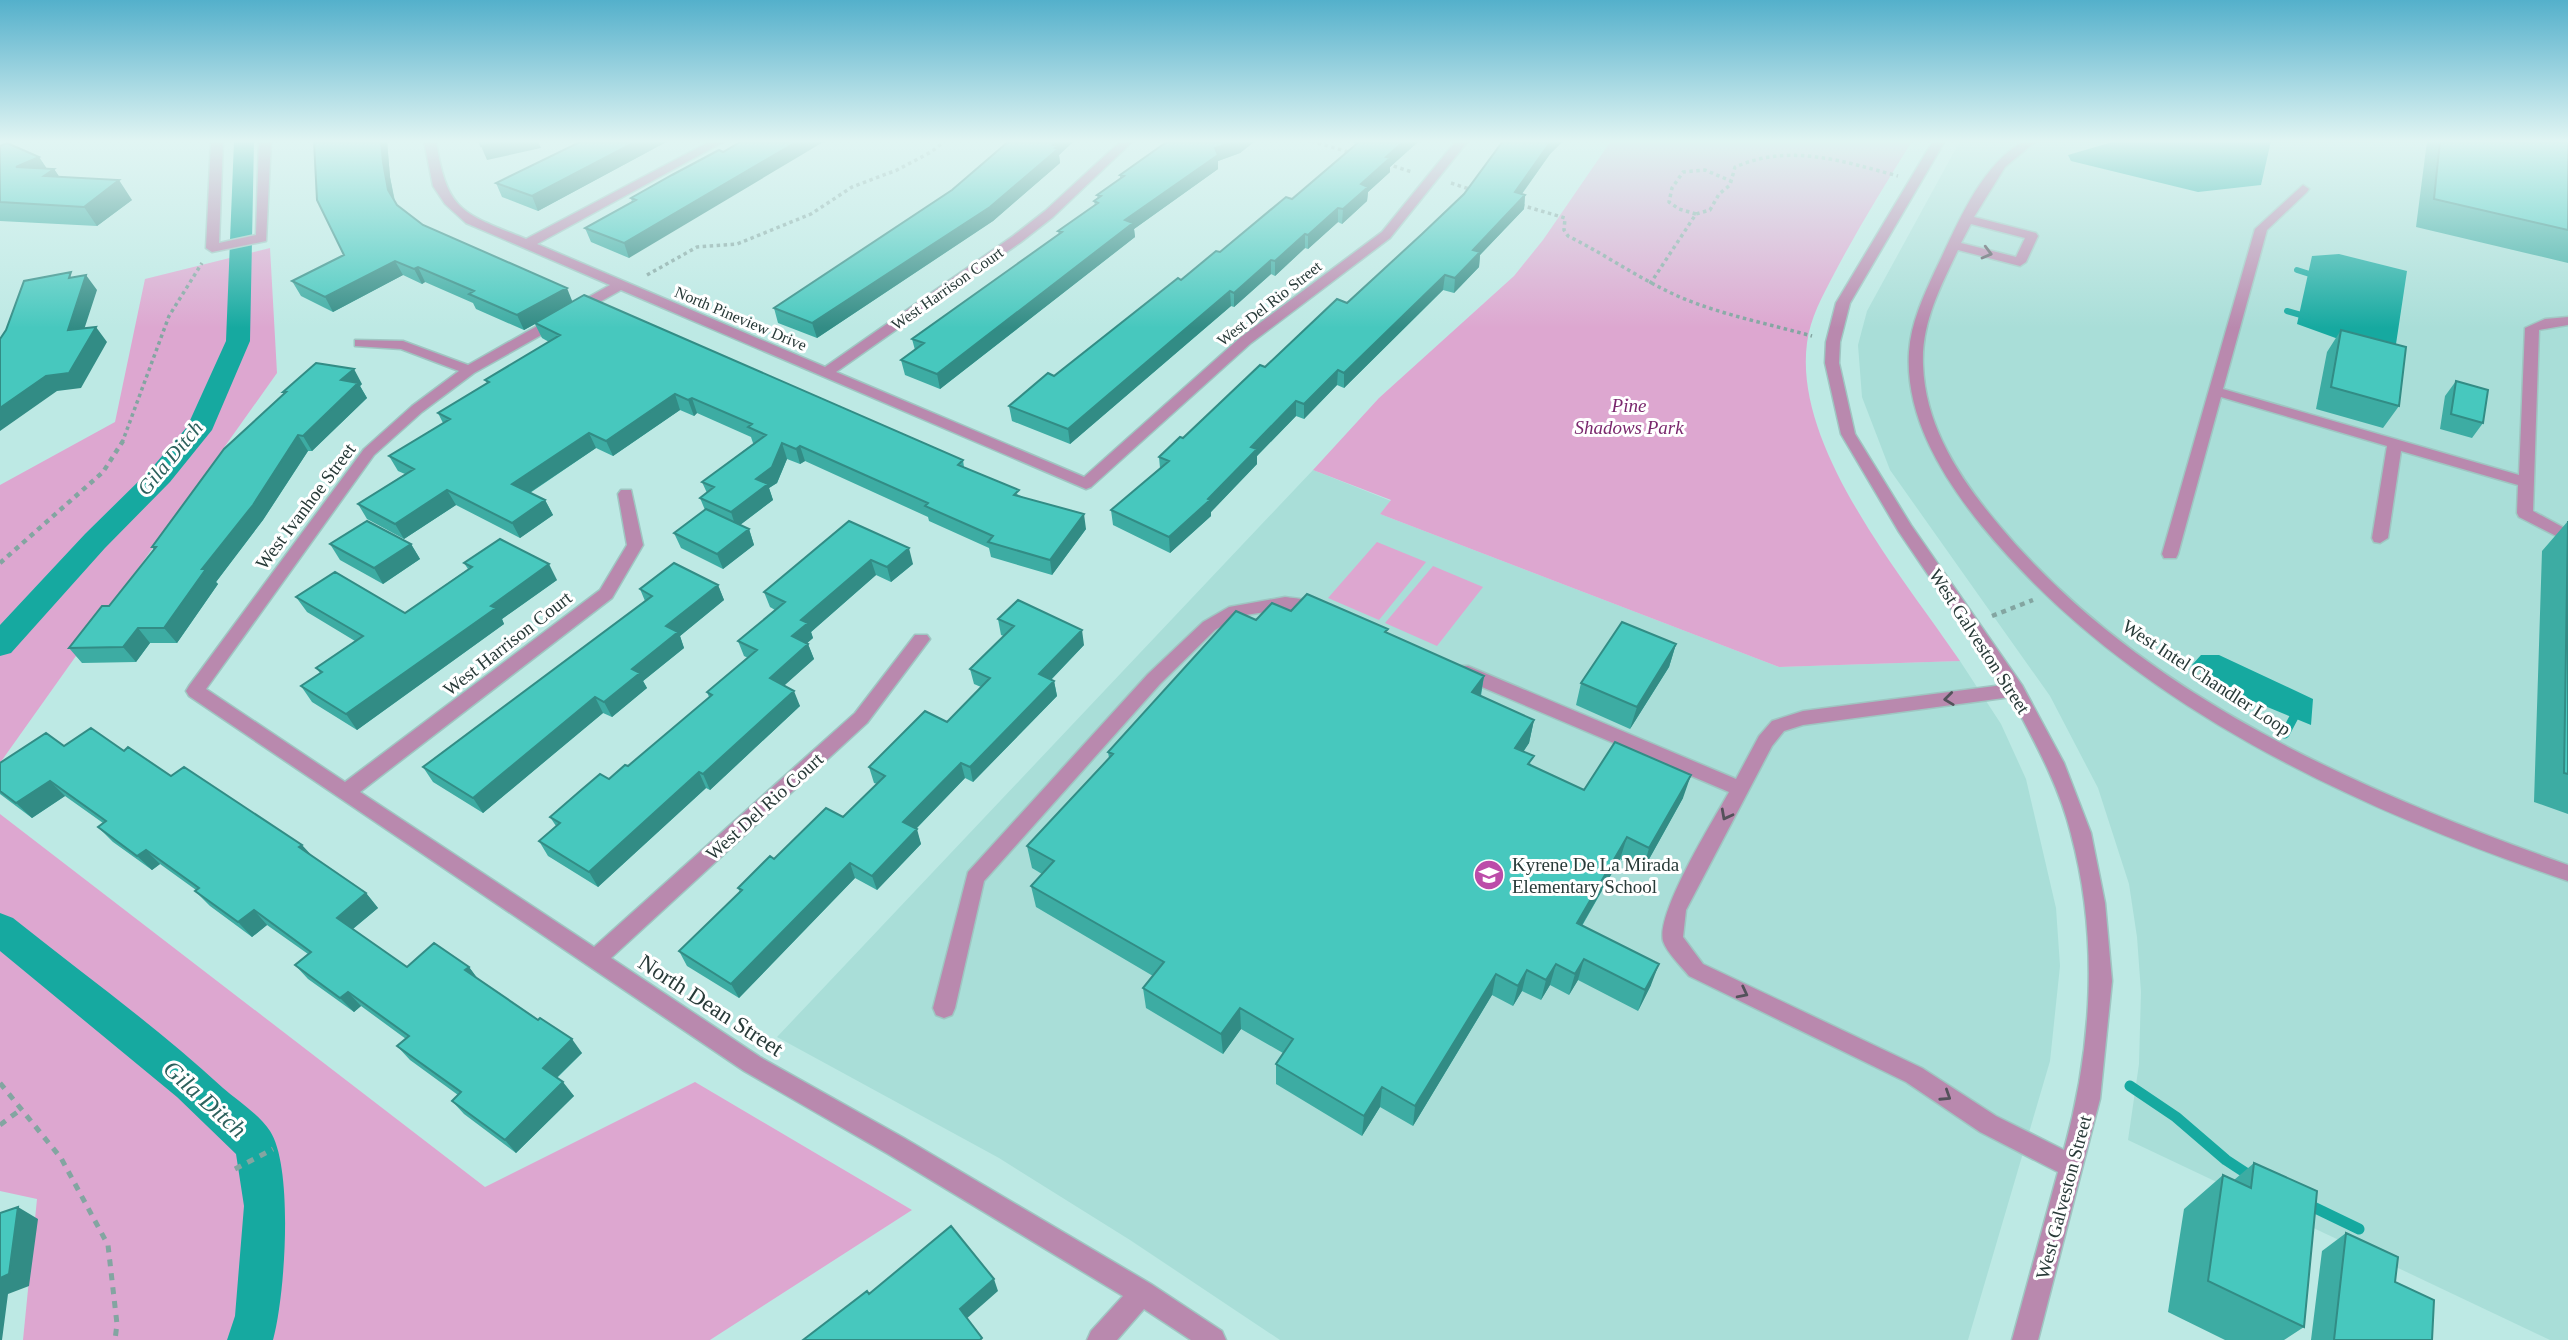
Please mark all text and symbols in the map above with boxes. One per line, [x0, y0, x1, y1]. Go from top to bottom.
street label: West Harrison Court [888, 243, 1007, 333]
one-way arrow [1981, 245, 1993, 260]
street label: West Del Rio Street [1214, 257, 1325, 349]
street label: North Pineview Drive [672, 283, 809, 354]
park label: Pine Shadows Park [1574, 395, 1684, 438]
water label: Gila Ditch [132, 416, 208, 500]
street label: West Ivanhoe Street [251, 438, 360, 574]
street label: West Galveston Street [1925, 565, 2035, 718]
street label: West Harrison Court [439, 586, 576, 700]
street label: West Intel Chandler Loop [2119, 615, 2295, 740]
one-way arrow [1943, 691, 1955, 706]
street label: West Del Rio Court [702, 748, 828, 864]
one-way arrow [1721, 808, 1734, 820]
place label: Kyrene De La Mirada Elementary School [1512, 854, 1680, 897]
school or university icon: Kyrene De La Mirada Elementary School [1472, 858, 1506, 892]
street label: North Dean Street [634, 949, 788, 1062]
one-way arrow [1736, 985, 1748, 999]
water label: Gila Ditch [158, 1055, 252, 1143]
one-way arrow [1938, 1088, 1951, 1101]
street label: West Galveston Street [2032, 1112, 2096, 1281]

